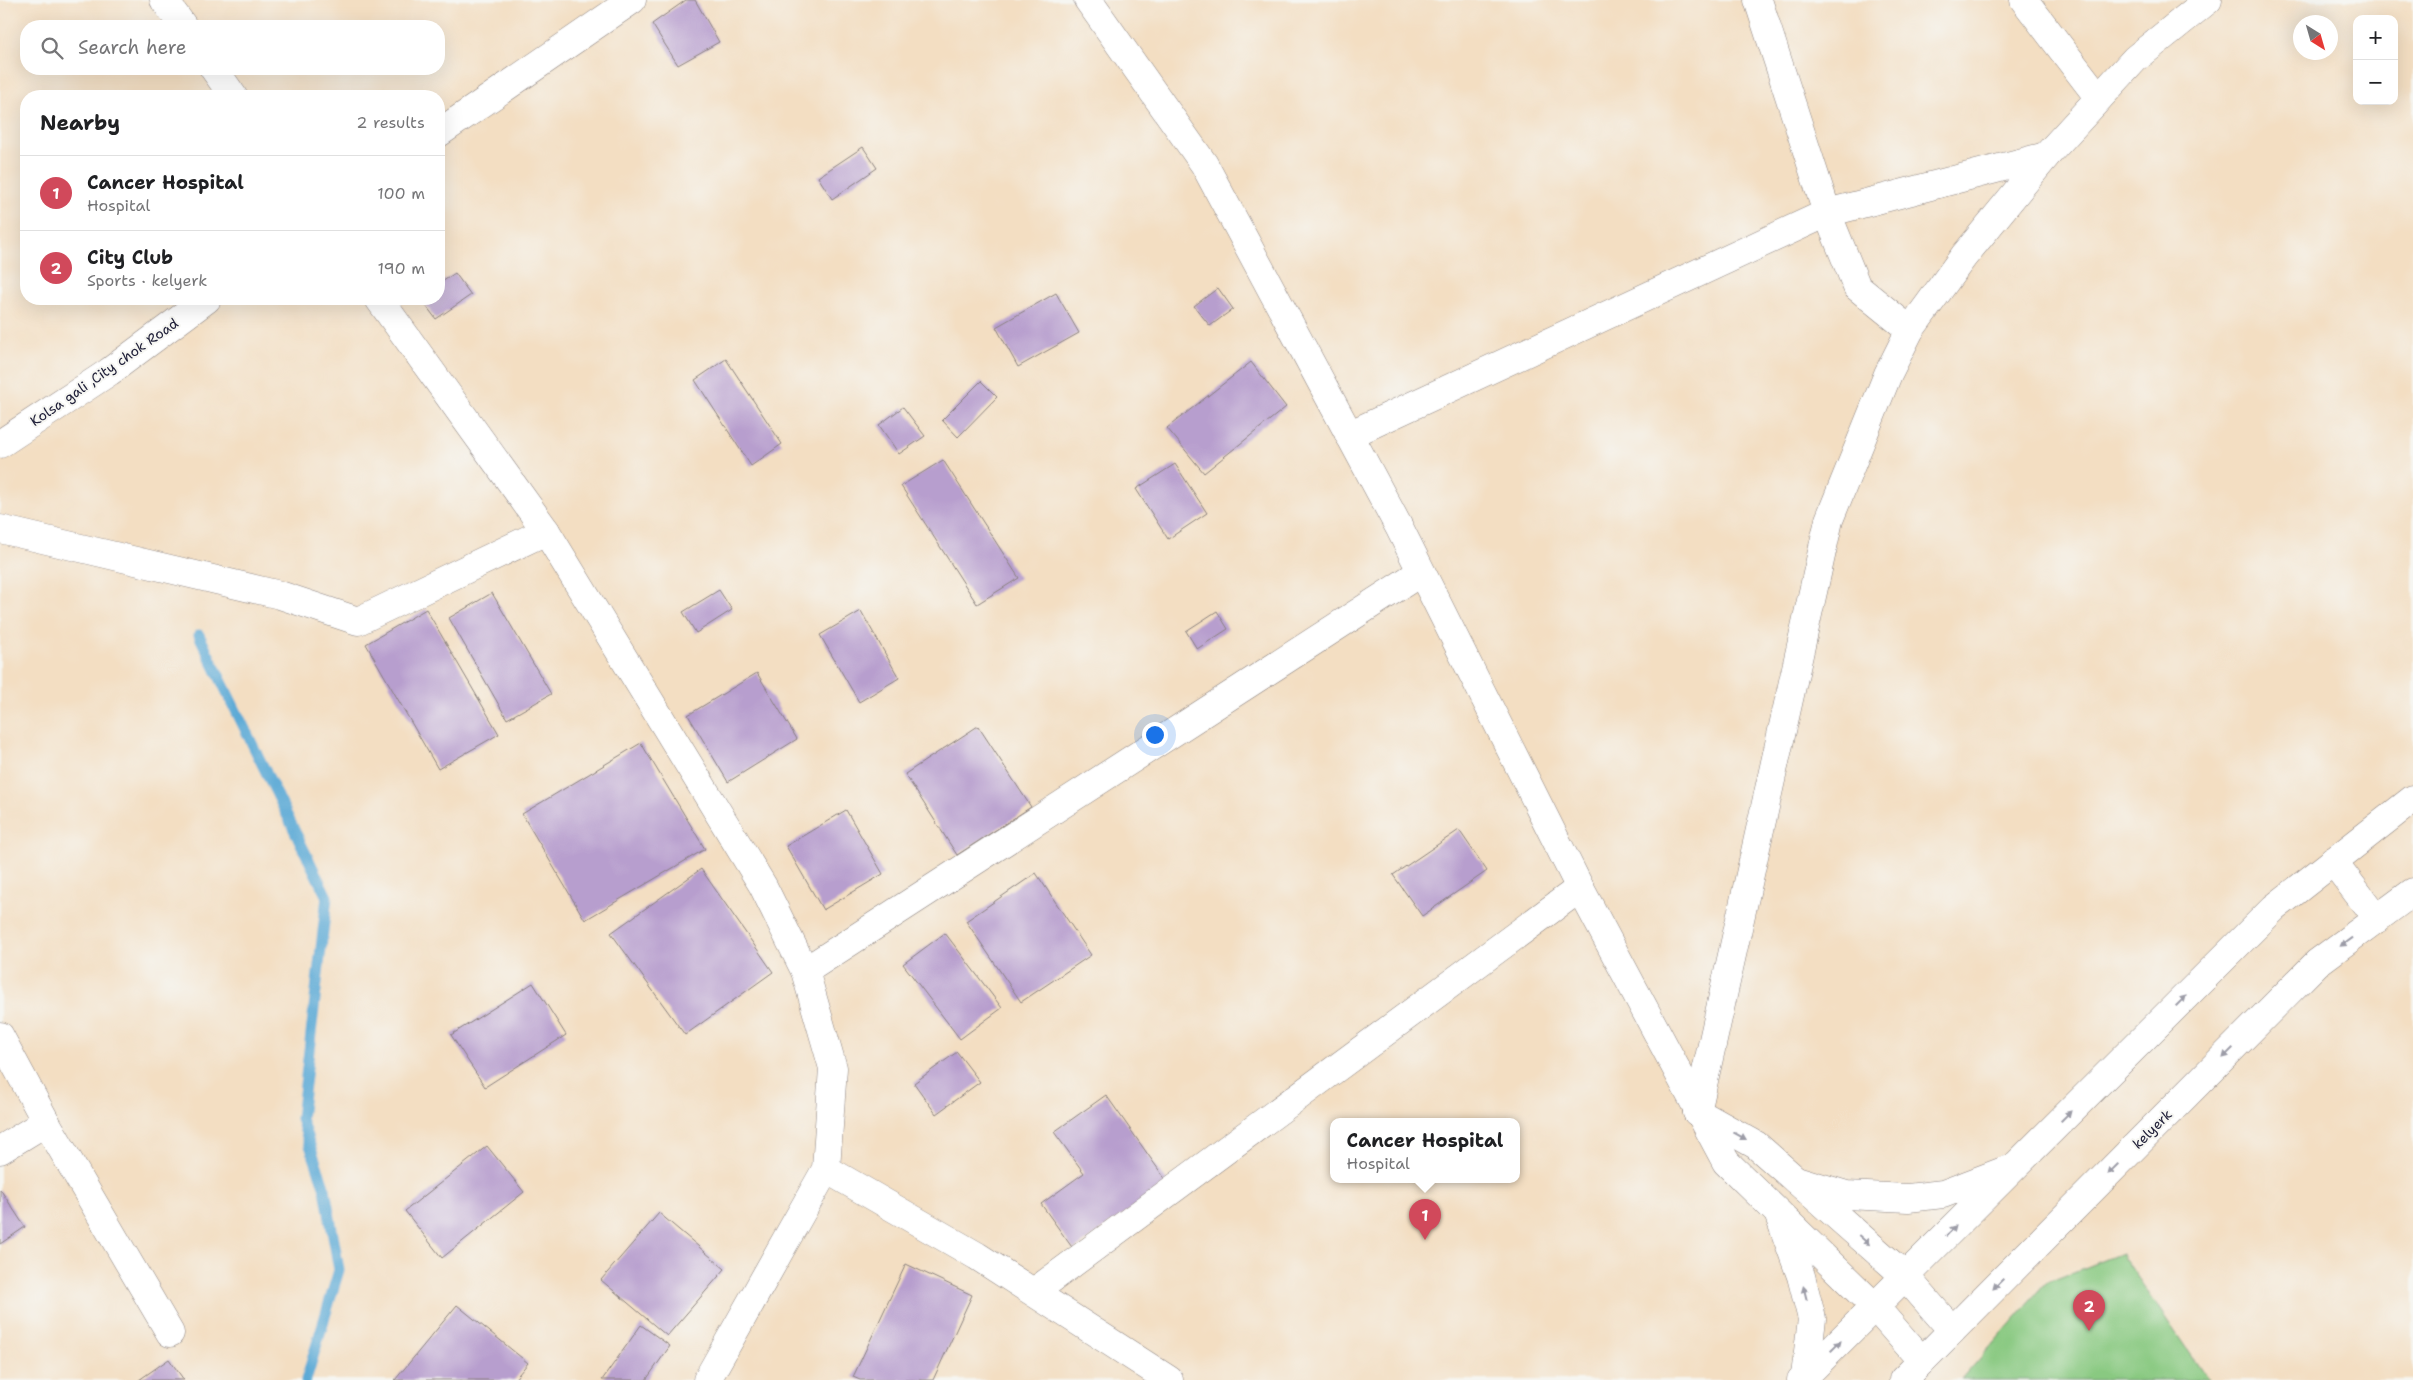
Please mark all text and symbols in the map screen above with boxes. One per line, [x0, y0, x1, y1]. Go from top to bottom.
north arrow [2293, 15, 2338, 60]
map controls [2353, 15, 2398, 105]
button: + [2353, 15, 2398, 60]
search box [20, 20, 445, 75]
icon: search [38, 34, 66, 62]
text: Search here [78, 35, 187, 60]
button: − [2353, 60, 2398, 105]
text: Nearby [40, 109, 120, 137]
text: 2 results [356, 112, 425, 133]
text: Cancer Hospital [87, 170, 244, 195]
text: 1 [52, 183, 60, 204]
text: 100 m [377, 183, 425, 204]
text: Hospital [87, 195, 150, 216]
text: City Club [87, 245, 173, 270]
text: 2 [50, 258, 62, 279]
text: 190 m [378, 258, 425, 279]
text: Sports · kelyerk [87, 270, 207, 291]
street label: Kolsa gali ,City chok Road [26, 314, 182, 430]
your location [1142, 722, 1168, 748]
one-way arrow [2339, 937, 2353, 947]
one-way arrow [2175, 995, 2187, 1007]
one-way arrow [2222, 1047, 2234, 1059]
street label: kelyerk [2128, 1105, 2176, 1153]
one-way arrow [2060, 1110, 2072, 1122]
popup [1330, 1118, 1520, 1183]
text: Cancer Hospital [1347, 1128, 1503, 1153]
one-way arrow [1733, 1132, 1747, 1140]
text: Hospital [1347, 1153, 1410, 1174]
one-way arrow [2107, 1162, 2119, 1174]
pin: 1 [1409, 1199, 1441, 1240]
one-way arrow [1945, 1225, 1957, 1237]
one-way arrow [1858, 1234, 1870, 1246]
one-way arrow [1993, 1278, 2005, 1290]
one-way arrow [1801, 1286, 1809, 1301]
pin: 2 [2073, 1290, 2105, 1331]
one-way arrow [1830, 1340, 1842, 1352]

